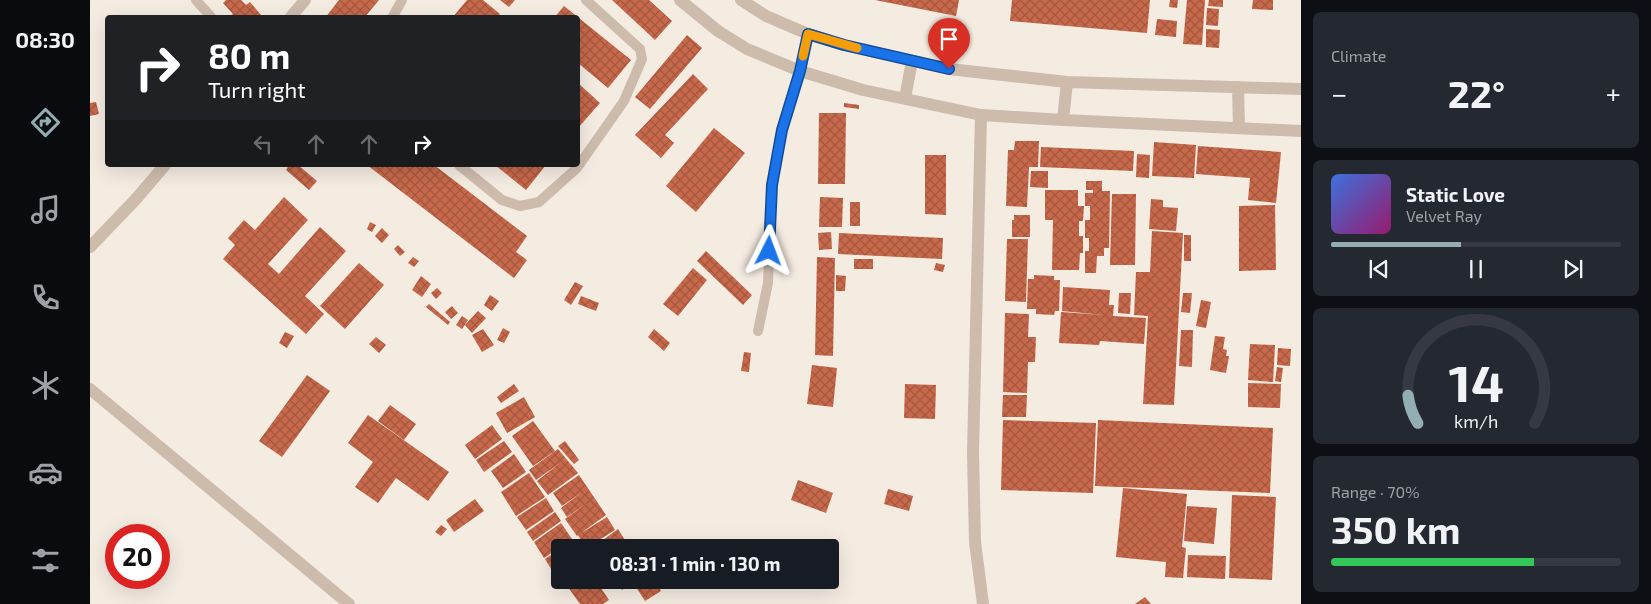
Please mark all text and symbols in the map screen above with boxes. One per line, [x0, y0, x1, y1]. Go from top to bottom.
pin [928, 18, 970, 69]
icon: arrive [935, 25, 963, 53]
text: 08:30 [15, 26, 75, 52]
text: 80 m [208, 34, 290, 76]
icon: right [125, 35, 190, 100]
text: Climate [1331, 46, 1386, 65]
text: 22° [1448, 70, 1505, 116]
text: Turn right [208, 76, 306, 102]
text: − [1331, 76, 1347, 110]
text: + [1606, 76, 1621, 110]
icon: directions [28, 105, 63, 140]
icon: left [249, 130, 277, 158]
icon: ahead [302, 130, 330, 158]
icon: ahead [355, 130, 383, 158]
icon: right [408, 130, 436, 158]
text: Static Love [1406, 183, 1505, 206]
icon: music [28, 192, 63, 227]
text: Velvet Ray [1406, 206, 1482, 225]
position arrow [742, 224, 794, 276]
icon: previous [1365, 255, 1393, 283]
icon: pause [1462, 255, 1490, 283]
icon: next [1559, 255, 1587, 283]
icon: phone [28, 280, 63, 315]
text: 14 [1448, 350, 1504, 412]
icon: climate [28, 368, 63, 403]
text: km/h [1454, 410, 1498, 432]
icon: car [28, 455, 63, 490]
text: Range · 70% [1331, 482, 1419, 501]
text: 350 km [1331, 506, 1460, 552]
speed limit sign: 20 [105, 524, 170, 589]
icon: filters [28, 543, 63, 578]
text: 08:31 · 1 min · 130 m [609, 552, 781, 575]

